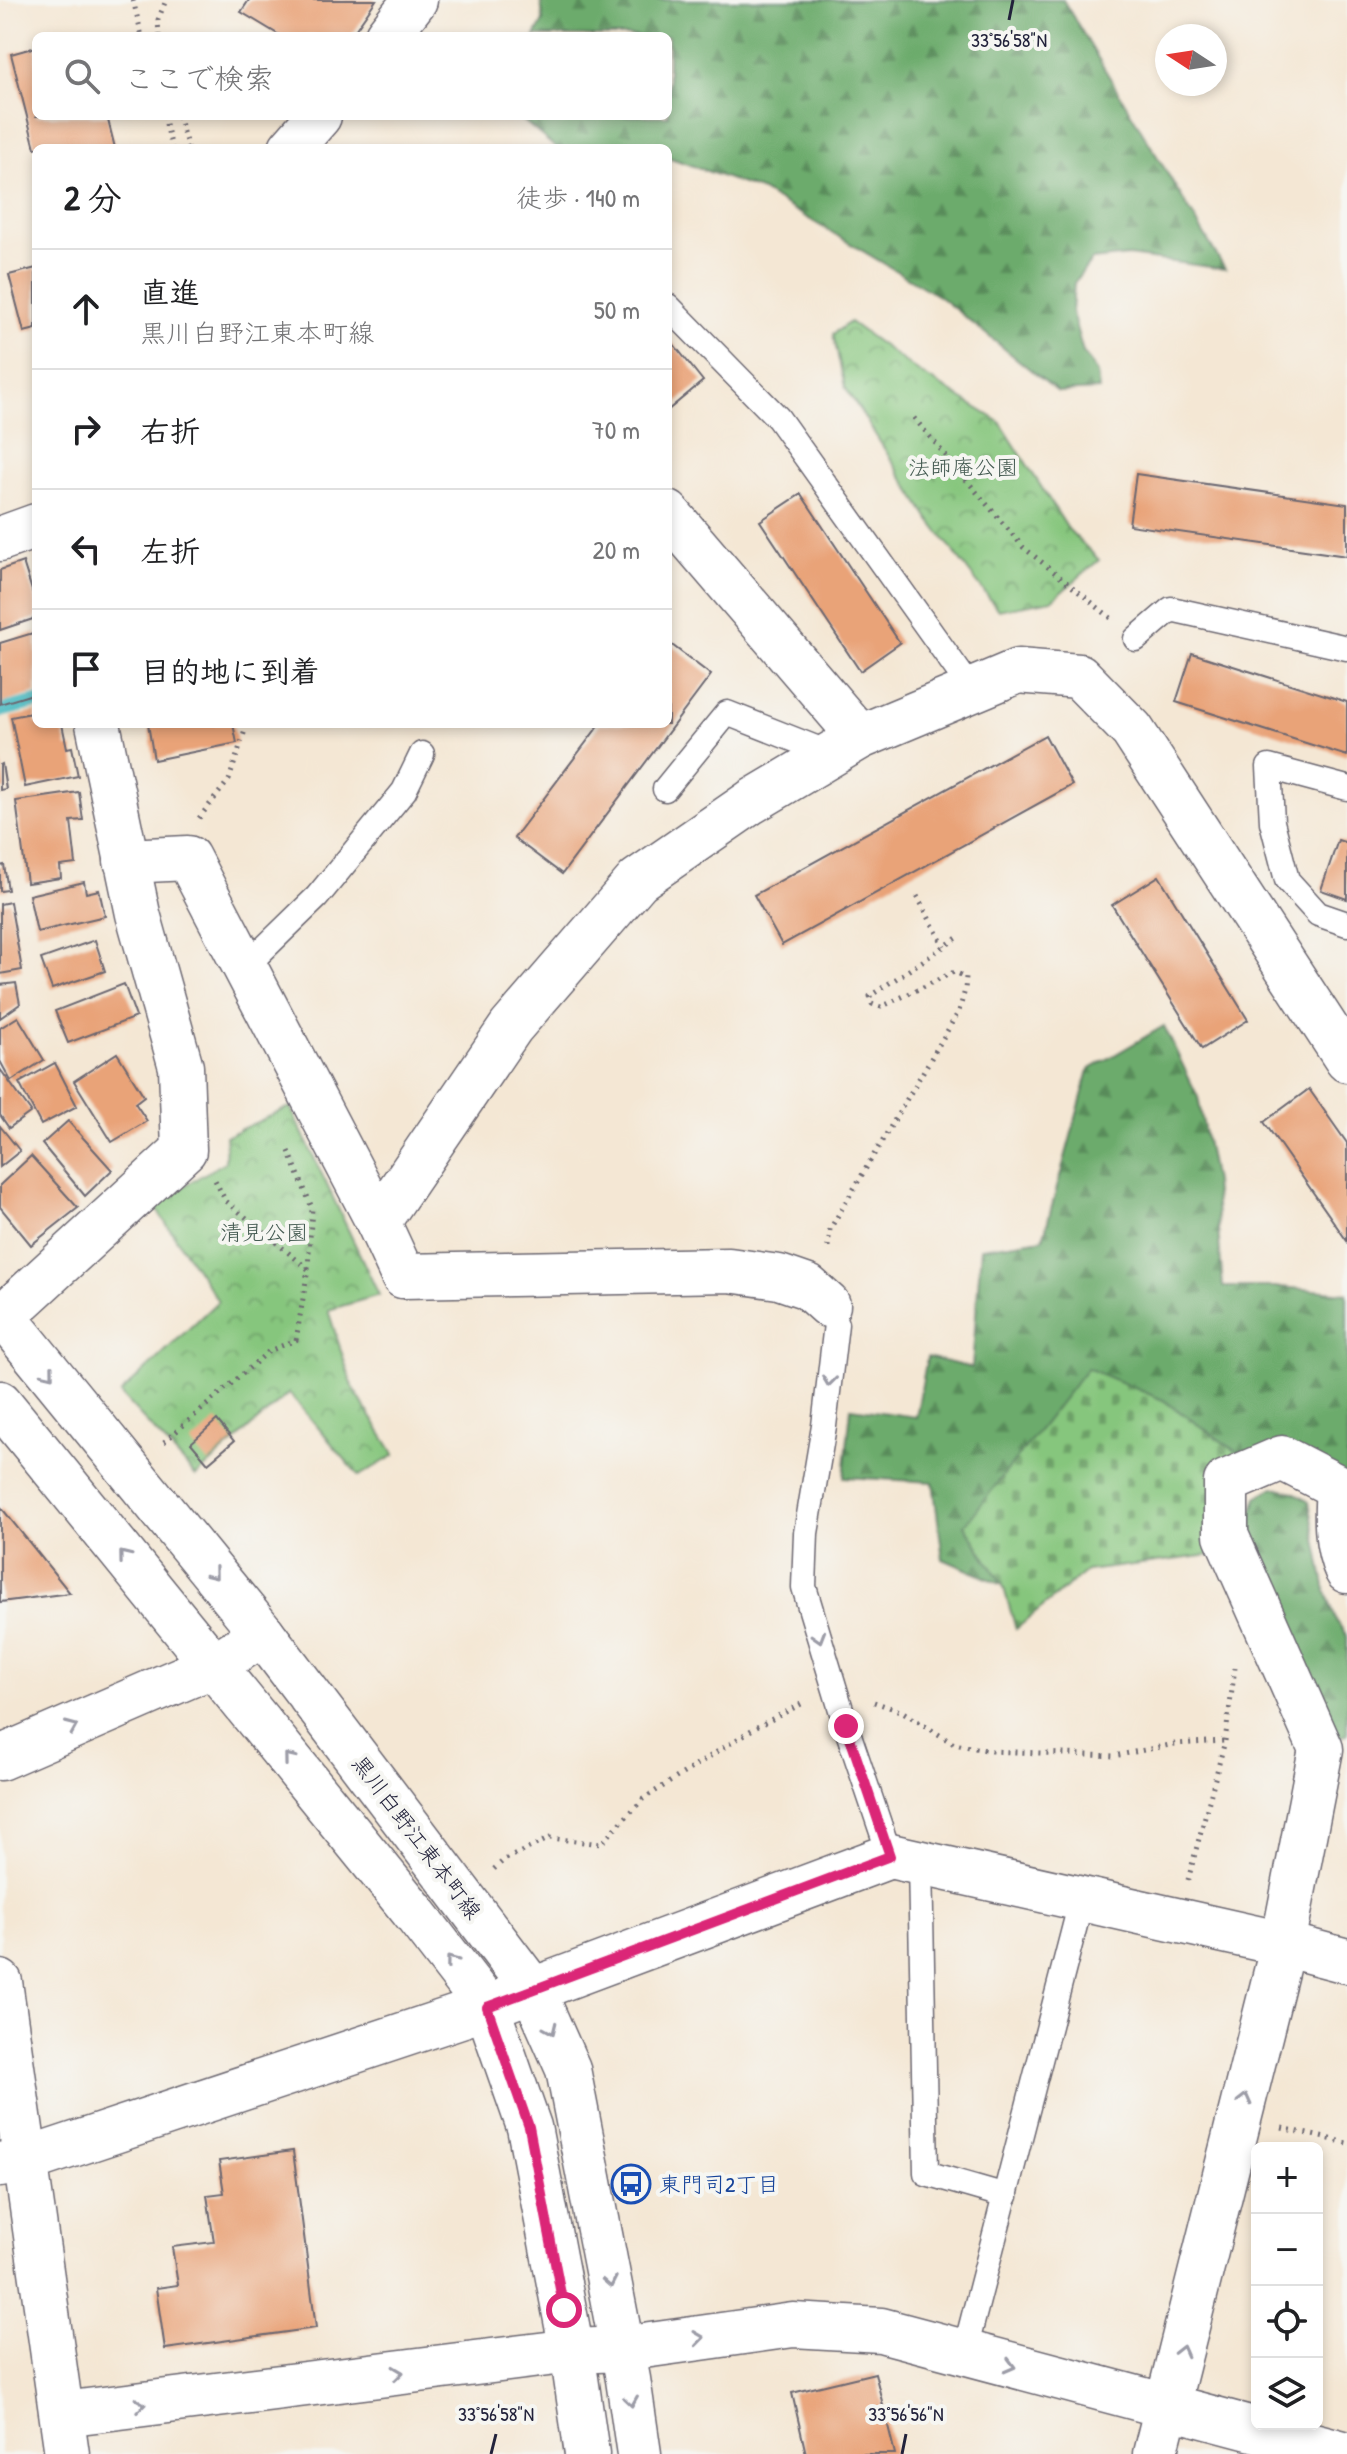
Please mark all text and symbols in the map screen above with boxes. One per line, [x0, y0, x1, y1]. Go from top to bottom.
north arrow [1155, 24, 1227, 96]
text: 33°56'58"N [971, 26, 1047, 53]
search box [32, 32, 672, 120]
icon: search [60, 54, 104, 98]
text: ここで検索 [124, 58, 274, 98]
text: 2 分 [64, 175, 122, 221]
text: 徒歩 · 140 m [516, 180, 640, 215]
text: 直進 [140, 272, 200, 312]
icon: ahead [64, 287, 108, 331]
text: 50 m [594, 292, 640, 327]
text: 黒川白野江東本町線 [140, 315, 374, 350]
icon: right [64, 407, 108, 451]
text: 右折 [140, 411, 200, 451]
text: 70 m [592, 412, 640, 447]
park label: 法師庵公園 [908, 452, 1018, 482]
icon: left [64, 527, 108, 571]
text: 左折 [140, 531, 200, 571]
text: 20 m [593, 532, 640, 567]
icon: arrive [64, 647, 108, 691]
text: 目的地に到着 [140, 651, 320, 691]
park label: 清見公園 [220, 1217, 308, 1247]
one-way arrow [39, 1363, 54, 1378]
one-way arrow [821, 1375, 838, 1388]
one-way arrow [119, 1551, 134, 1566]
one-way arrow [204, 1565, 218, 1580]
one-way arrow [809, 1629, 825, 1643]
route end [828, 1708, 864, 1744]
one-way arrow [63, 1721, 78, 1737]
street label: 黒川白野江東本町線 [345, 1749, 489, 1925]
one-way arrow [284, 1753, 299, 1767]
one-way arrow [447, 1955, 461, 1970]
one-way arrow [541, 2021, 557, 2036]
one-way arrow [1235, 2093, 1252, 2106]
map controls [1251, 2142, 1323, 2430]
button: + [1251, 2142, 1323, 2214]
bus stop icon: 東門司2丁目 [610, 2163, 652, 2205]
place label: 東門司2丁目 [659, 2169, 779, 2199]
button: − [1251, 2214, 1323, 2286]
one-way arrow [600, 2275, 617, 2289]
button: locate [1251, 2286, 1323, 2358]
route start [546, 2292, 582, 2328]
one-way arrow [692, 2330, 706, 2347]
one-way arrow [1172, 2345, 1189, 2359]
one-way arrow [1002, 2356, 1016, 2373]
button: layers [1251, 2358, 1323, 2430]
one-way arrow [391, 2365, 405, 2382]
one-way arrow [622, 2394, 639, 2408]
one-way arrow [133, 2397, 147, 2414]
text: 33°56'58"N [458, 2400, 534, 2427]
text: 33°56'56"N [868, 2400, 944, 2427]

